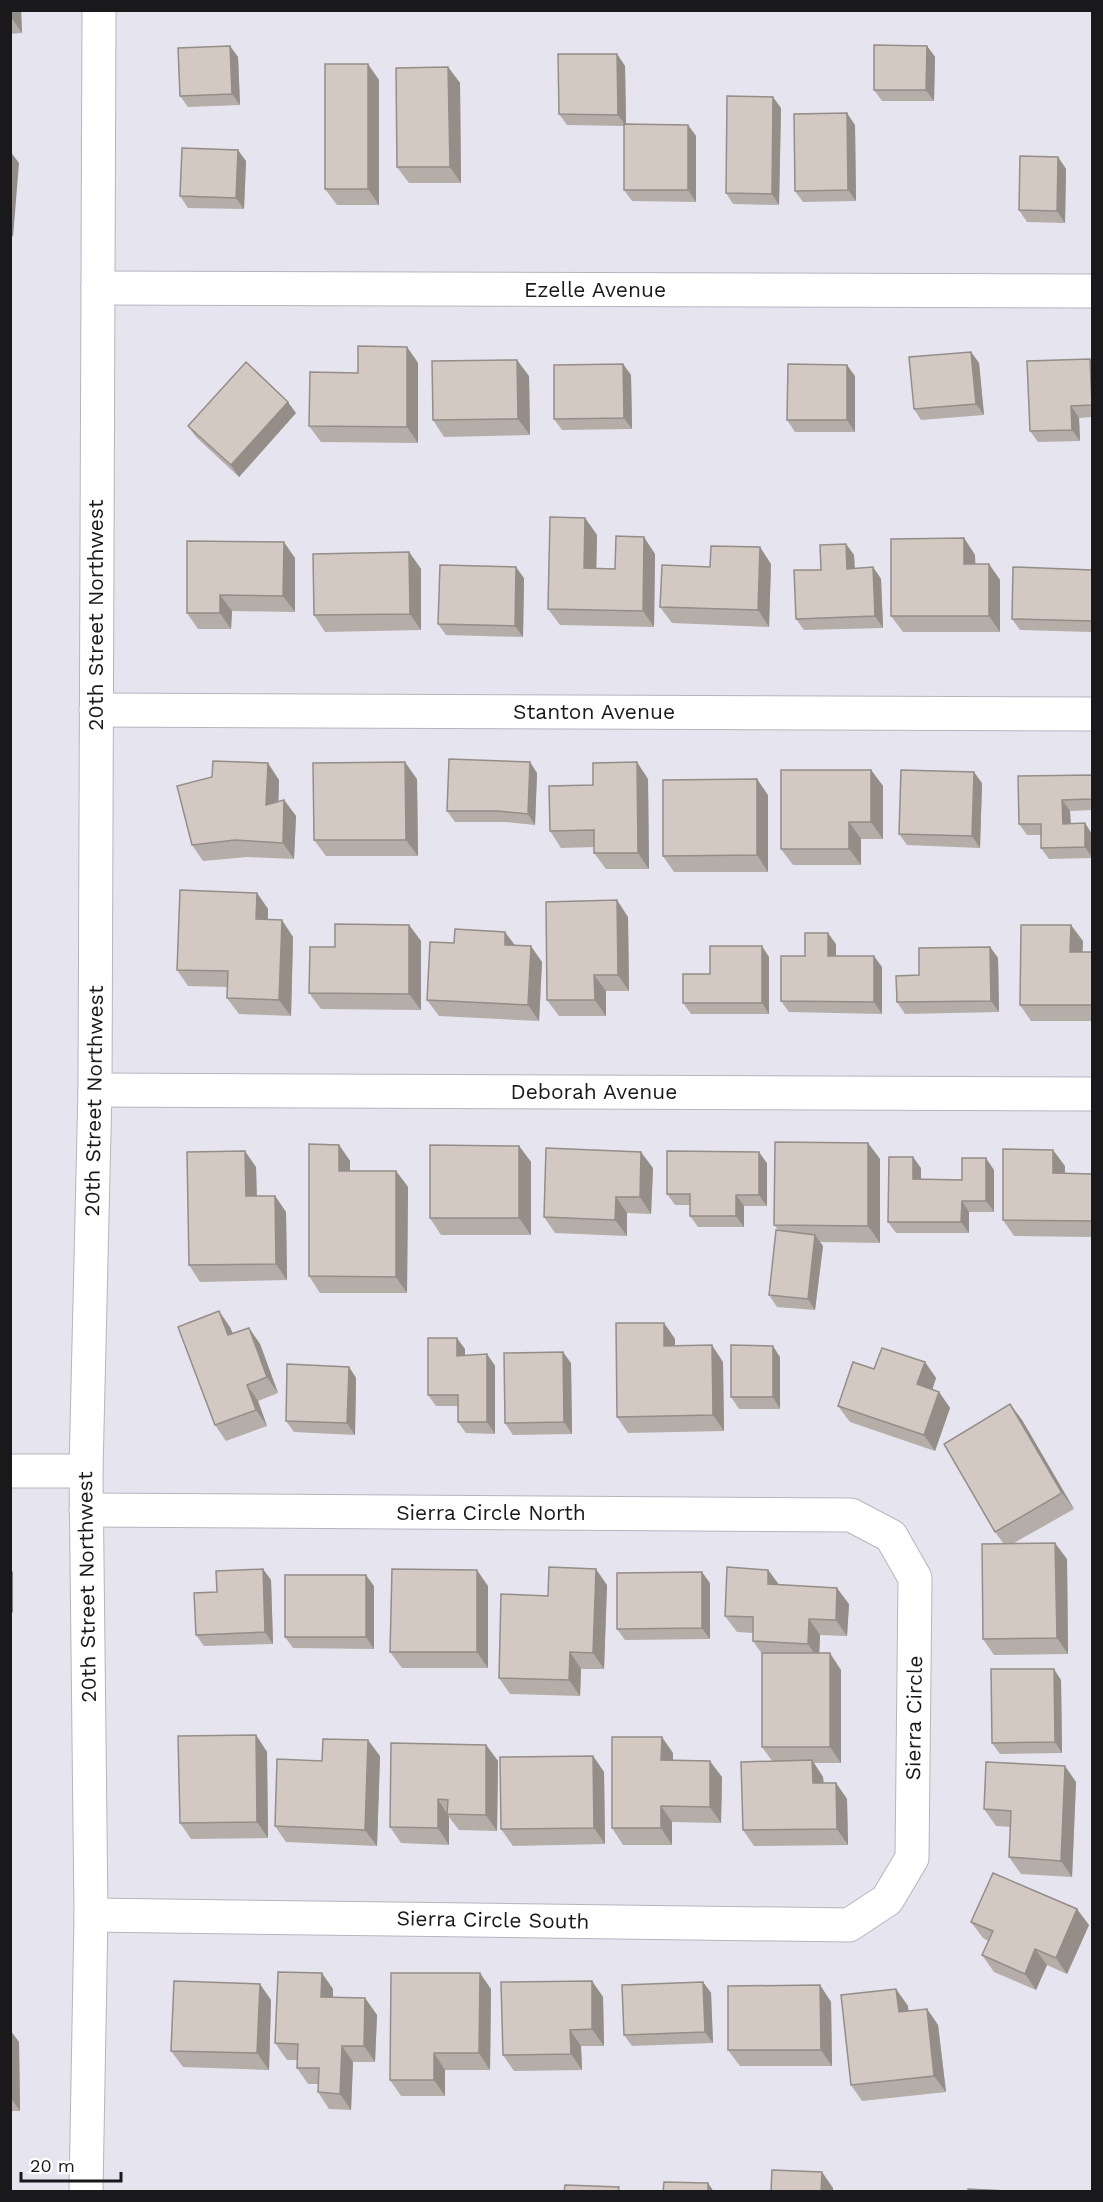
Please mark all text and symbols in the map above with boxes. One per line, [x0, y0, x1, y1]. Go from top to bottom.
street label: Ezelle Avenue [524, 277, 666, 302]
street label: 20th Street Northwest [83, 499, 108, 731]
street label: Stanton Avenue [513, 699, 675, 724]
street label: 20th Street Northwest [79, 985, 108, 1217]
street label: Deborah Avenue [511, 1079, 677, 1104]
street label: 20th Street Northwest [72, 1471, 101, 1703]
street label: Sierra Circle North [396, 1500, 586, 1525]
street label: Sierra Circle [900, 1655, 927, 1781]
street label: Sierra Circle South [396, 1905, 590, 1934]
scale bar [21, 2145, 122, 2183]
text: 20 m [30, 2155, 75, 2176]

